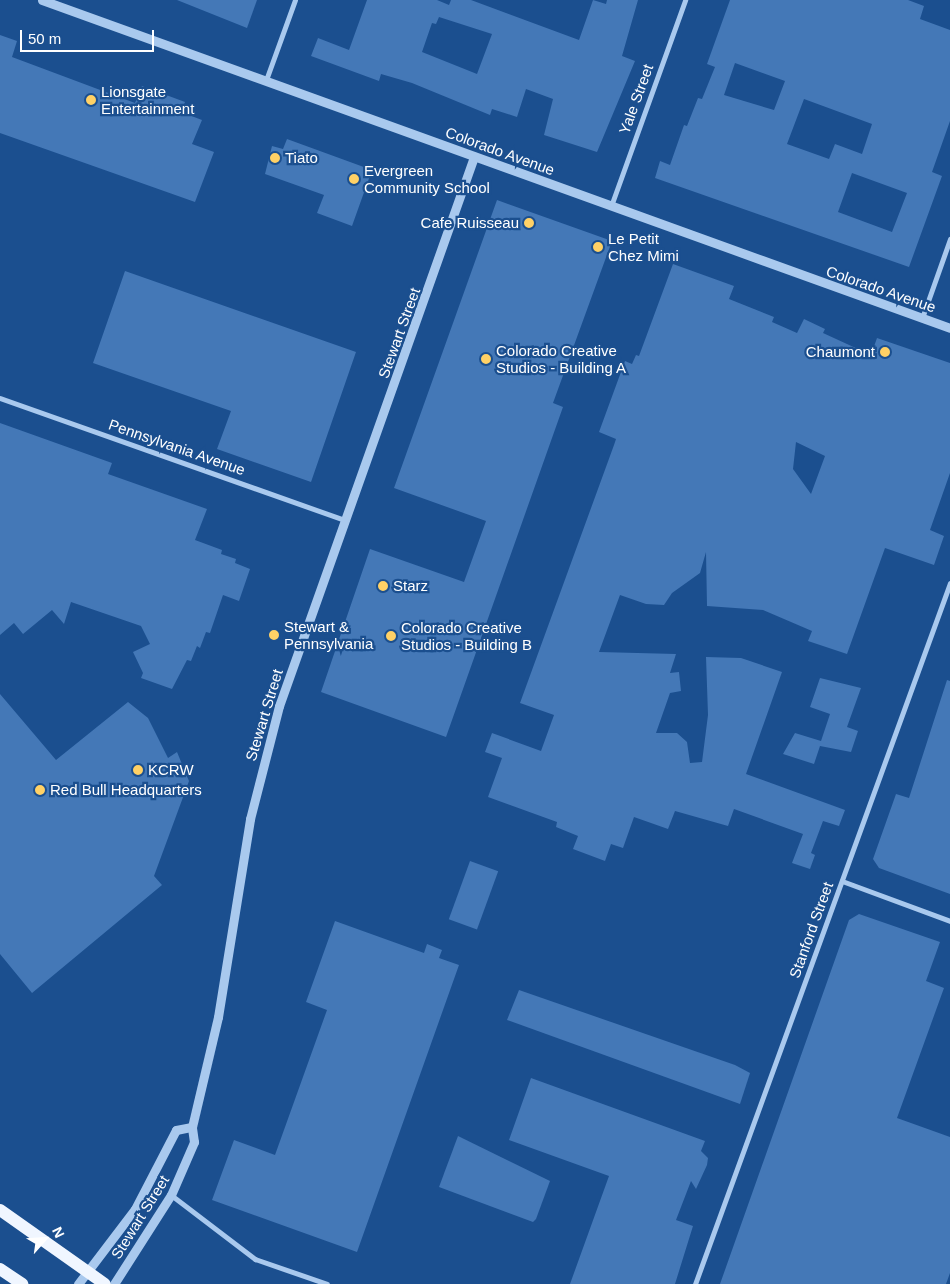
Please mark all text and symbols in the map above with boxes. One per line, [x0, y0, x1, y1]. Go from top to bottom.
scale bar [22, 20, 156, 52]
text: 50 m [28, 30, 61, 47]
street label: Yale Street [615, 62, 657, 136]
place label: Lionsgate Entertainment [101, 82, 194, 117]
marker: Lionsgate Entertainment [85, 94, 97, 106]
street label: Colorado Avenue [443, 123, 557, 179]
place label: Tiato [285, 149, 318, 167]
marker: Tiato [269, 152, 281, 164]
place label: Evergreen Community School [364, 161, 490, 196]
marker: Evergreen Community School [348, 173, 360, 185]
place label: Cafe Ruisseau [421, 214, 519, 232]
marker: Cafe Ruisseau [523, 217, 535, 229]
place label: Le Petit Chez Mimi [608, 229, 679, 264]
marker: Le Petit Chez Mimi [592, 241, 604, 253]
street label: Colorado Avenue [823, 262, 939, 316]
street label: Stewart Street [374, 285, 424, 381]
place label: Colorado Creative Studios - Building A [496, 341, 627, 376]
place label: Chaumont [806, 343, 875, 361]
marker: Chaumont [879, 346, 891, 358]
marker: Colorado Creative Studios - Building A [480, 353, 492, 365]
street label: Pennsylvania Avenue [106, 415, 248, 479]
place label: Starz [393, 577, 428, 595]
marker: Starz [377, 580, 389, 592]
place label: Stewart & Pennsylvania [284, 617, 373, 652]
place label: Colorado Creative Studios - Building B [401, 618, 532, 653]
marker: Stewart & Pennsylvania [268, 629, 280, 641]
marker: Colorado Creative Studios - Building B [385, 630, 397, 642]
street label: Stewart Street [241, 667, 287, 763]
place label: KCRW [148, 761, 194, 779]
marker: KCRW [132, 764, 144, 776]
place label: Red Bull Headquarters [50, 781, 202, 799]
marker: Red Bull Headquarters [34, 784, 46, 796]
street label: Stanford Street [785, 880, 837, 980]
street label: Stewart Street [107, 1172, 173, 1262]
north arrow [20, 1214, 70, 1264]
text: N [49, 1224, 68, 1240]

